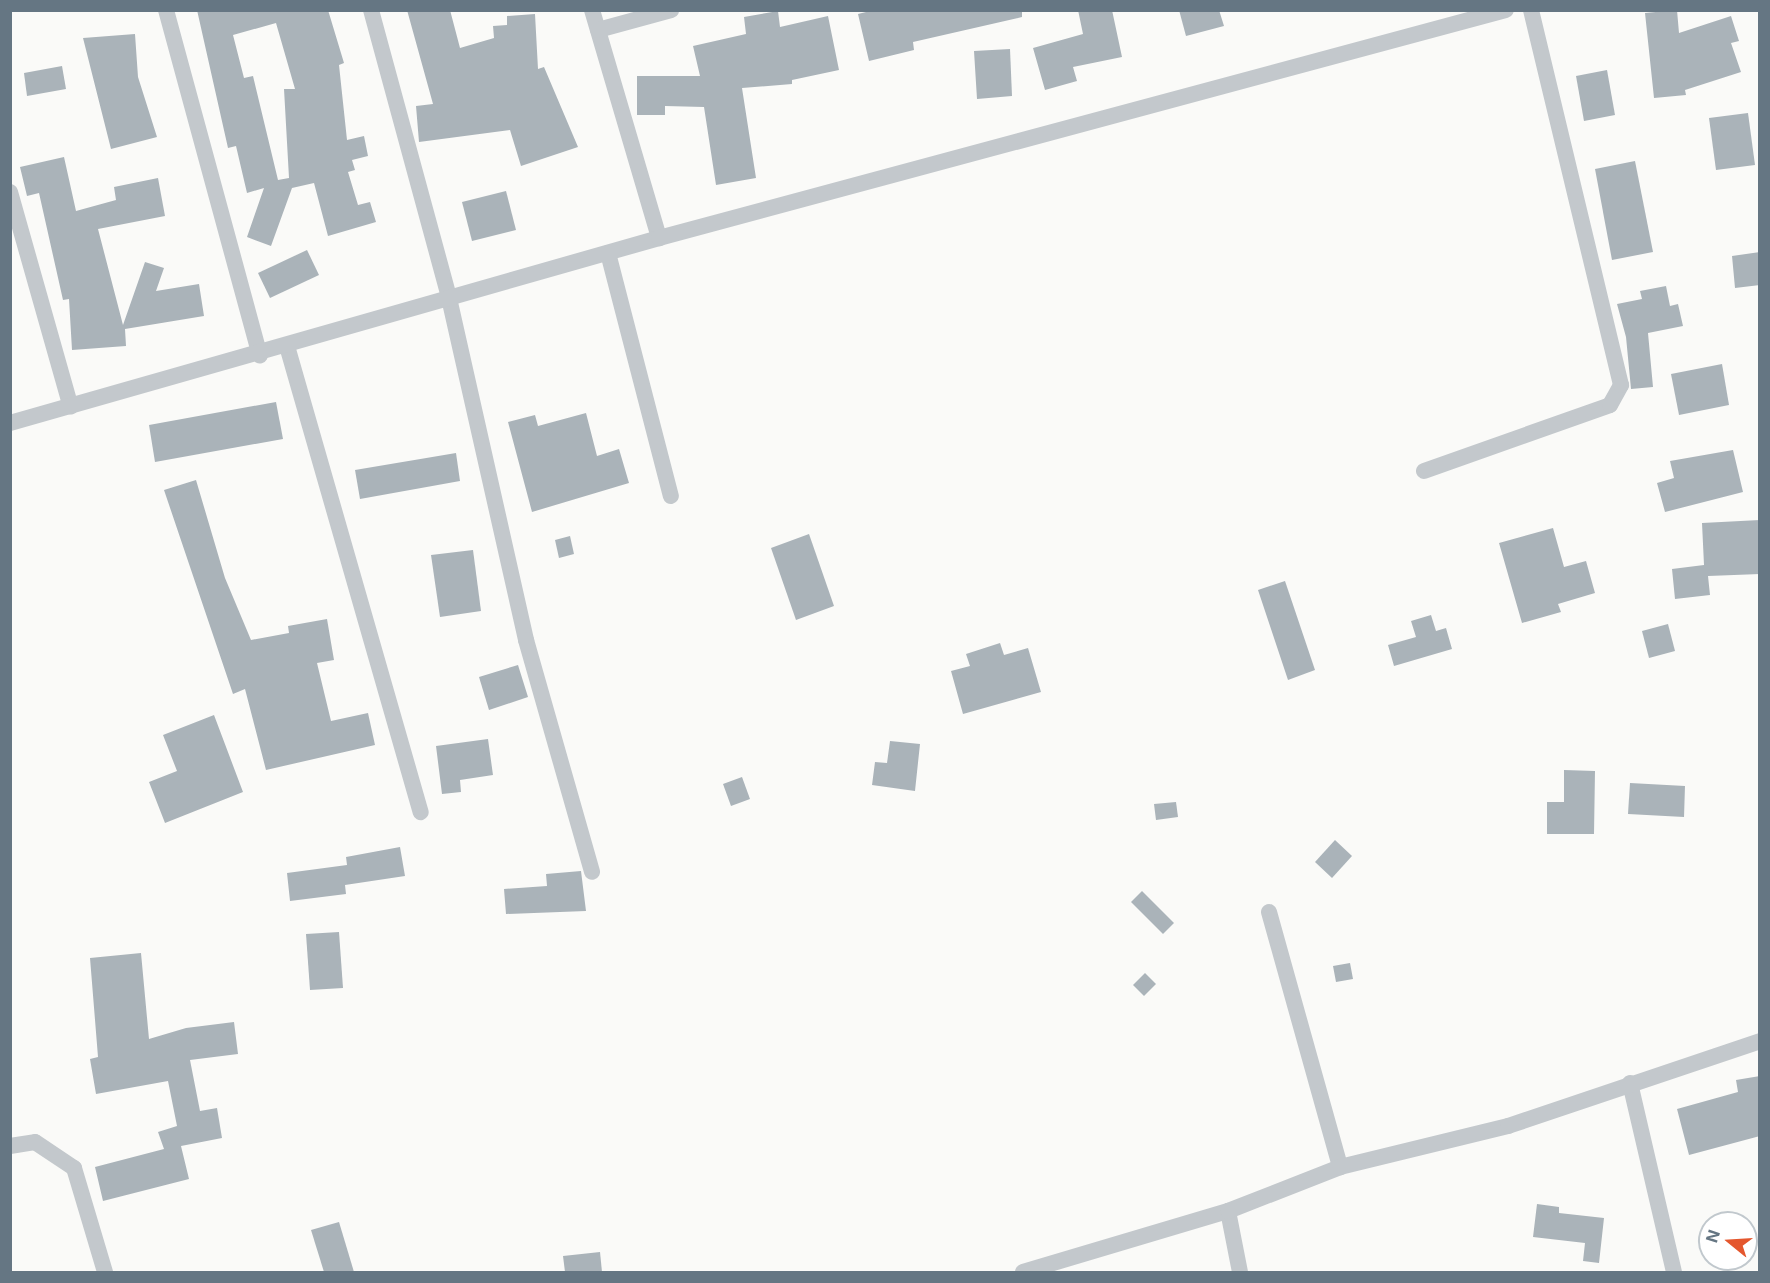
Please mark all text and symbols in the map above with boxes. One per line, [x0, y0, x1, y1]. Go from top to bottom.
north arrow [1698, 1211, 1758, 1271]
text: N [1701, 1227, 1724, 1245]

